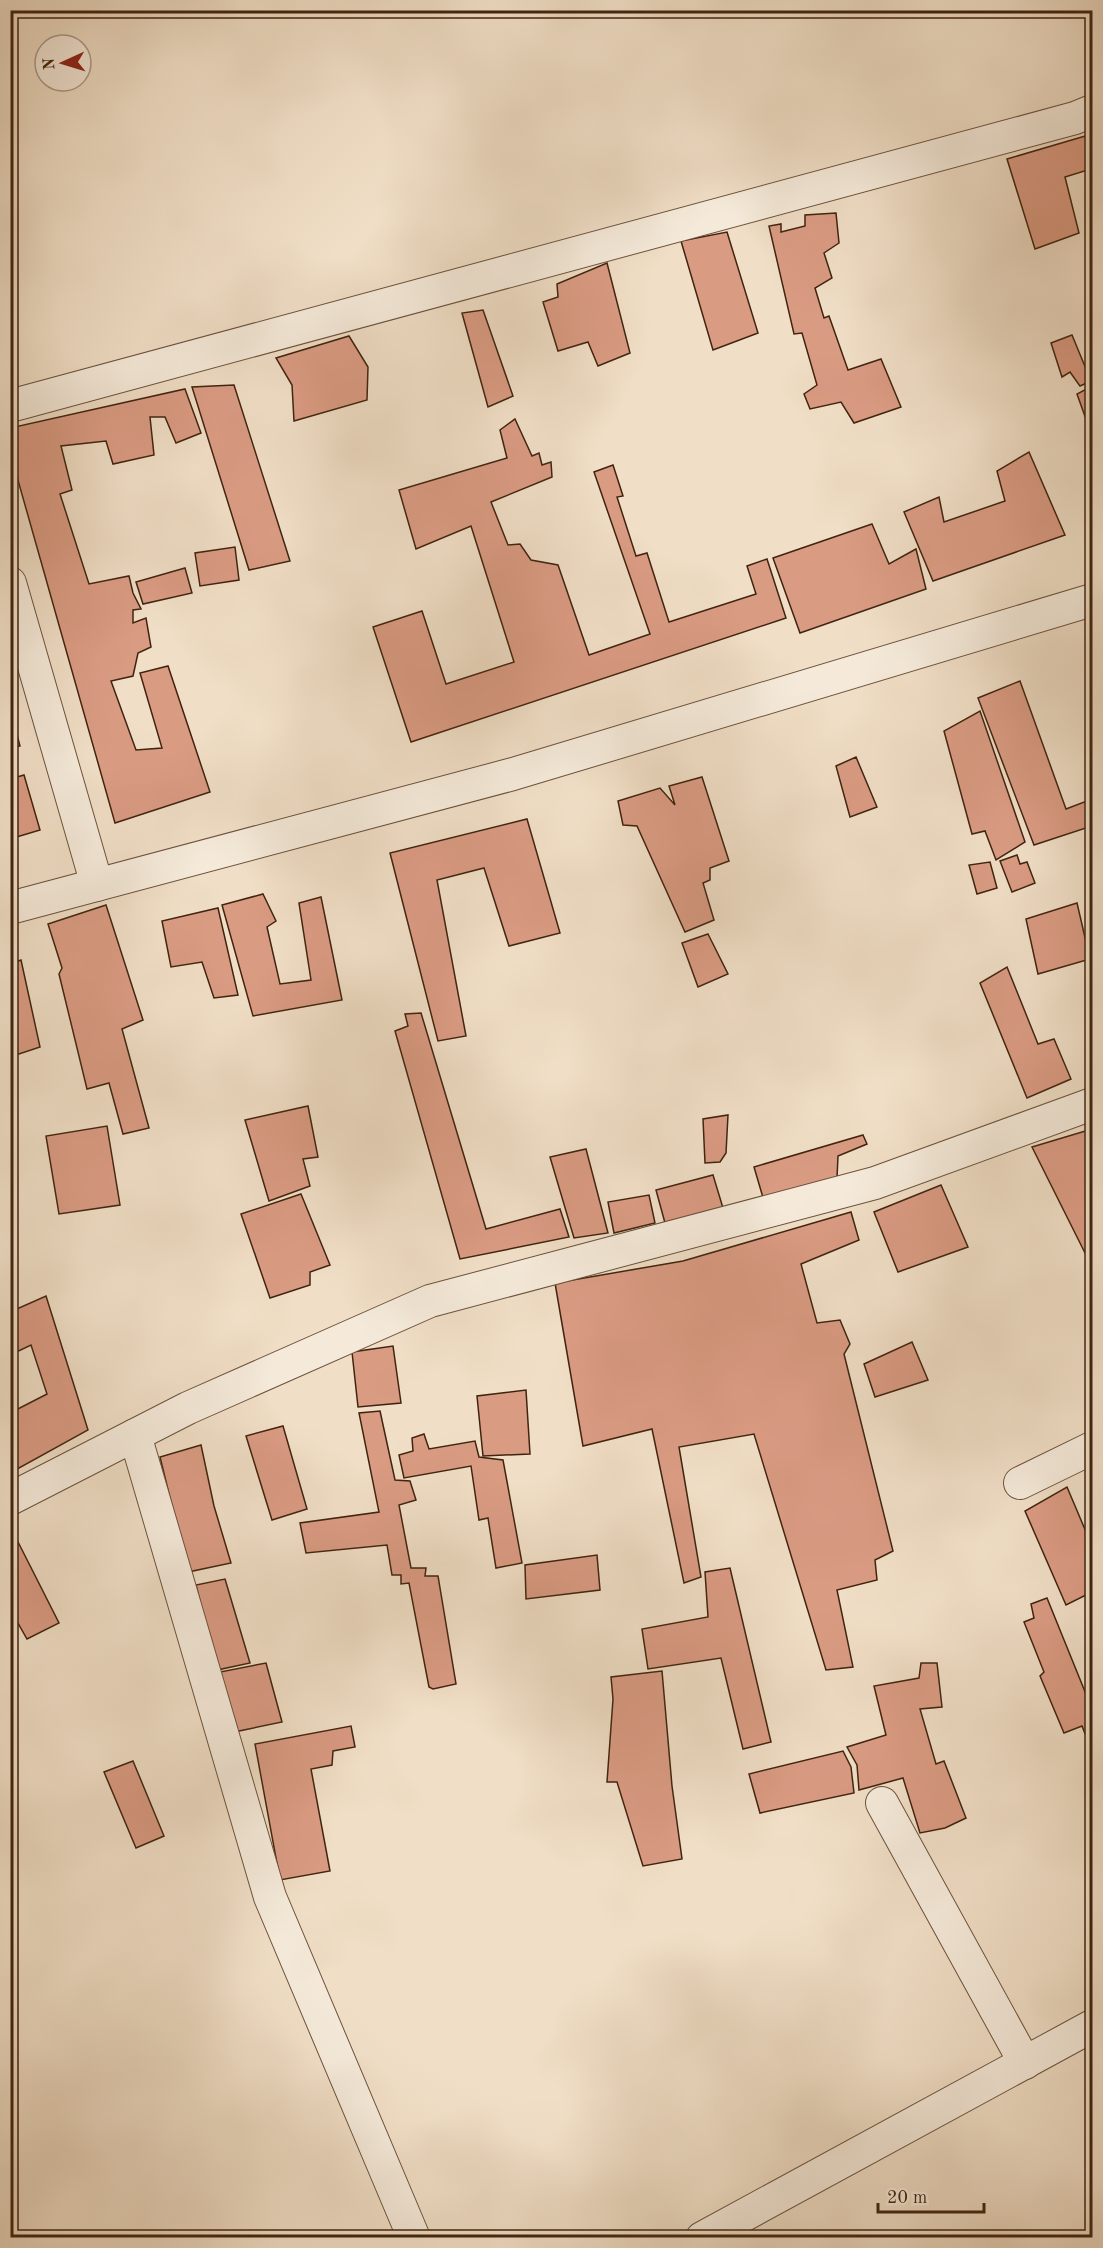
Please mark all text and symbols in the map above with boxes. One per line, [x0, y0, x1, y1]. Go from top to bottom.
north arrow [33, 33, 93, 93]
text: N [42, 56, 58, 71]
scale bar [878, 2176, 984, 2214]
text: 20 m [887, 2189, 927, 2207]

